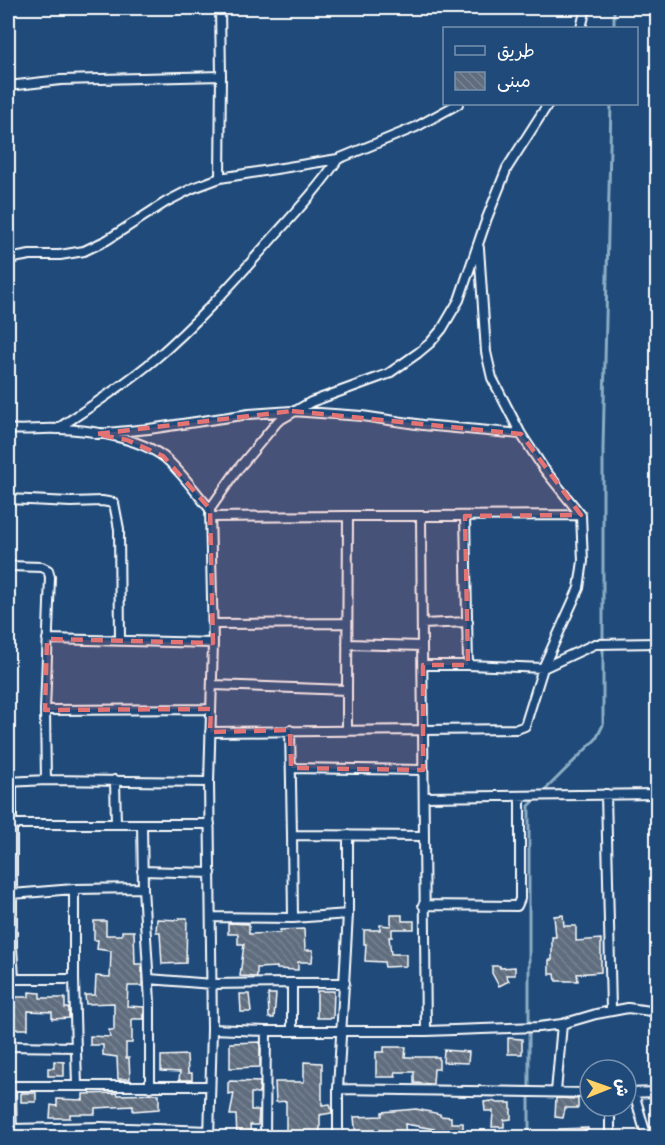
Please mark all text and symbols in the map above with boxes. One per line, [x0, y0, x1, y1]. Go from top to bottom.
legend [443, 27, 638, 105]
text: طريق [497, 36, 535, 63]
text: مبنى [497, 66, 531, 93]
north arrow [578, 1058, 638, 1118]
text: ش [612, 1079, 636, 1097]

